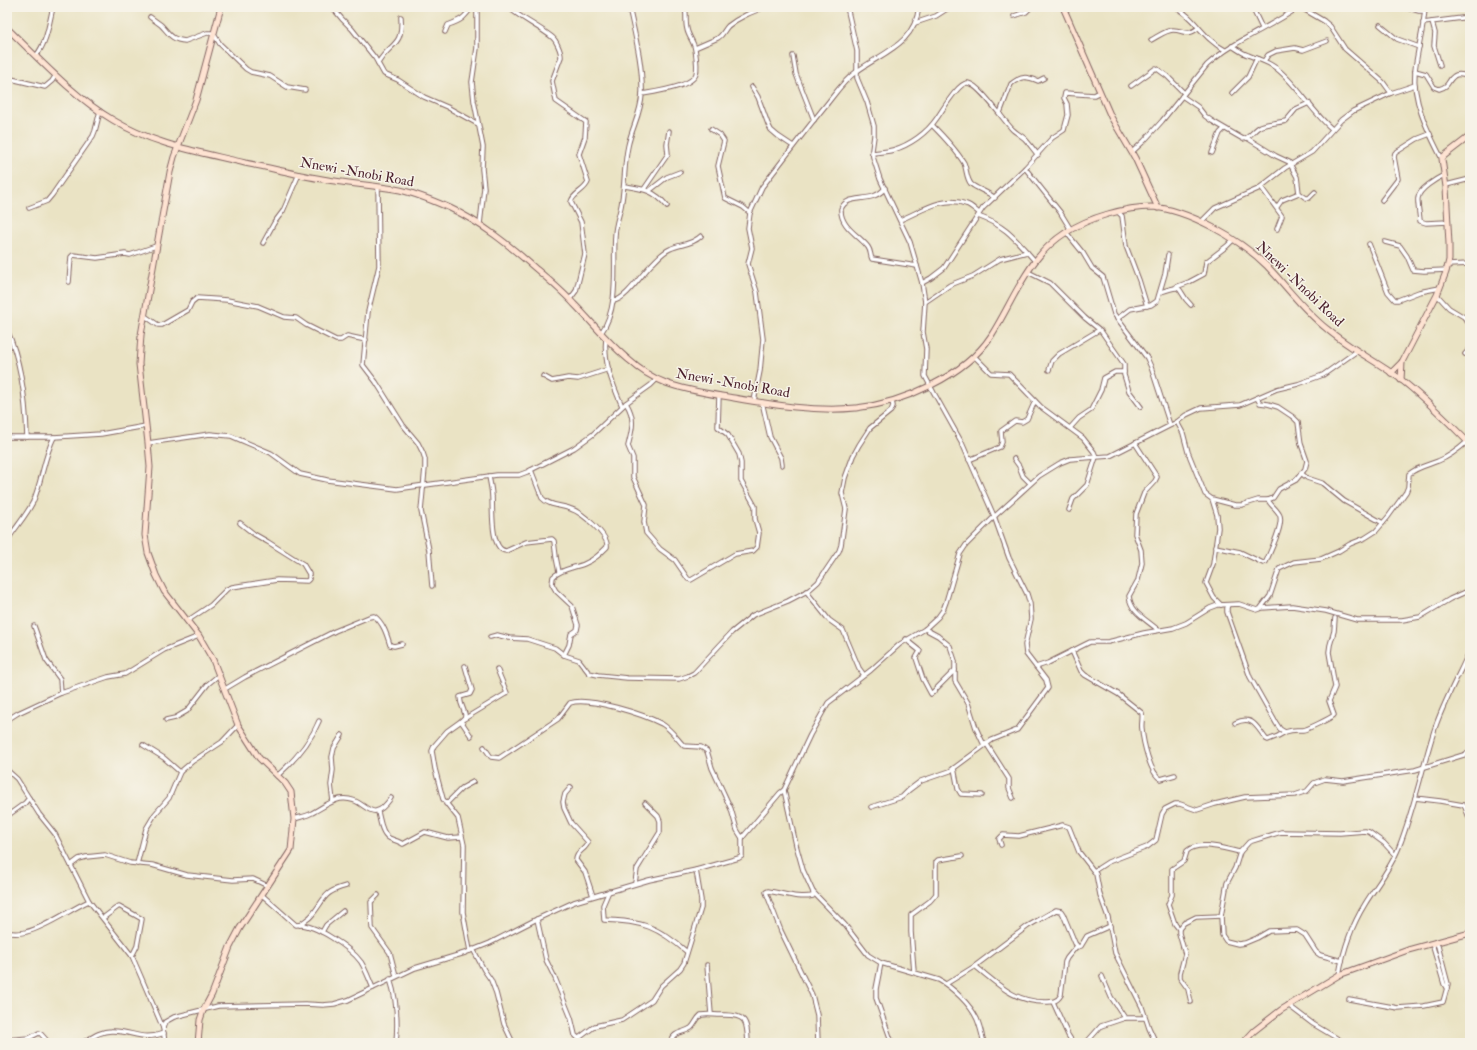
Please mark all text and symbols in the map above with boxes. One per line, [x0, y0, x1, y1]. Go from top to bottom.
street label: Nnewi -Nnobi Road [299, 154, 415, 190]
street label: Nnewi -Nnobi Road [1253, 238, 1347, 330]
street label: Nnewi -Nnobi Road [675, 365, 791, 401]

